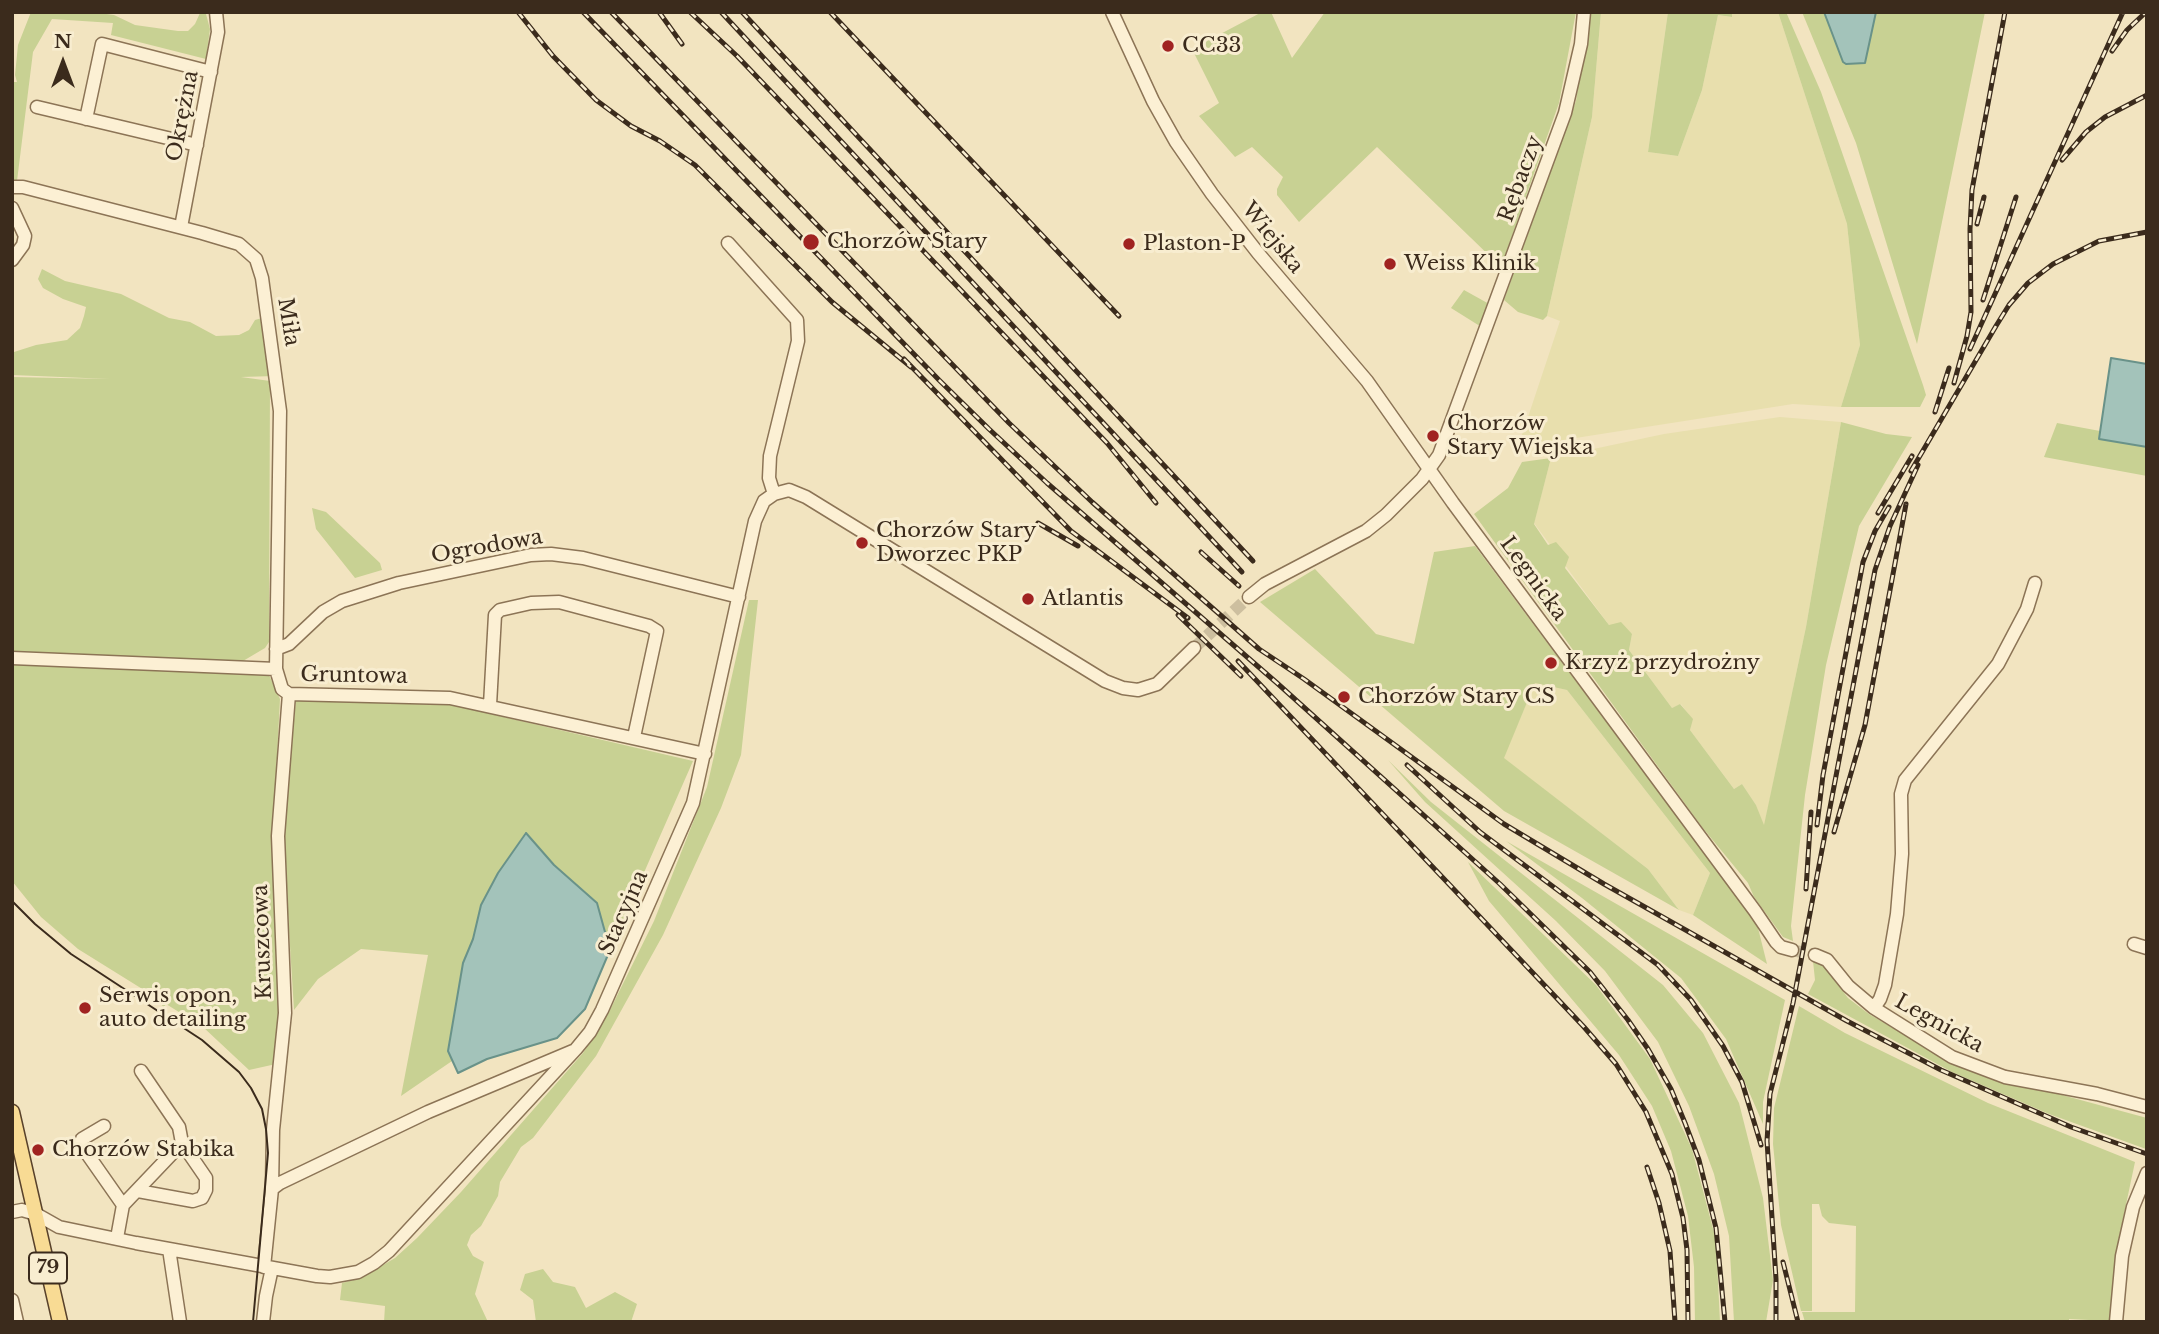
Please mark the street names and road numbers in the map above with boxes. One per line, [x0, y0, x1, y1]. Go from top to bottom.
street label: Okrężna [162, 68, 204, 164]
street label: Rębaczy [1494, 132, 1548, 226]
street label: Wiejska [1236, 197, 1308, 279]
street label: Miła [272, 296, 304, 348]
street label: Ogrodowa [429, 525, 545, 569]
street label: Legnicka [1494, 532, 1572, 626]
street label: Gruntowa [300, 662, 408, 690]
street label: Stacyjna [594, 867, 654, 959]
street label: Kruszcowa [248, 884, 278, 1000]
street label: Legnicka [1890, 989, 1988, 1059]
road number: 79 [29, 1252, 67, 1284]

